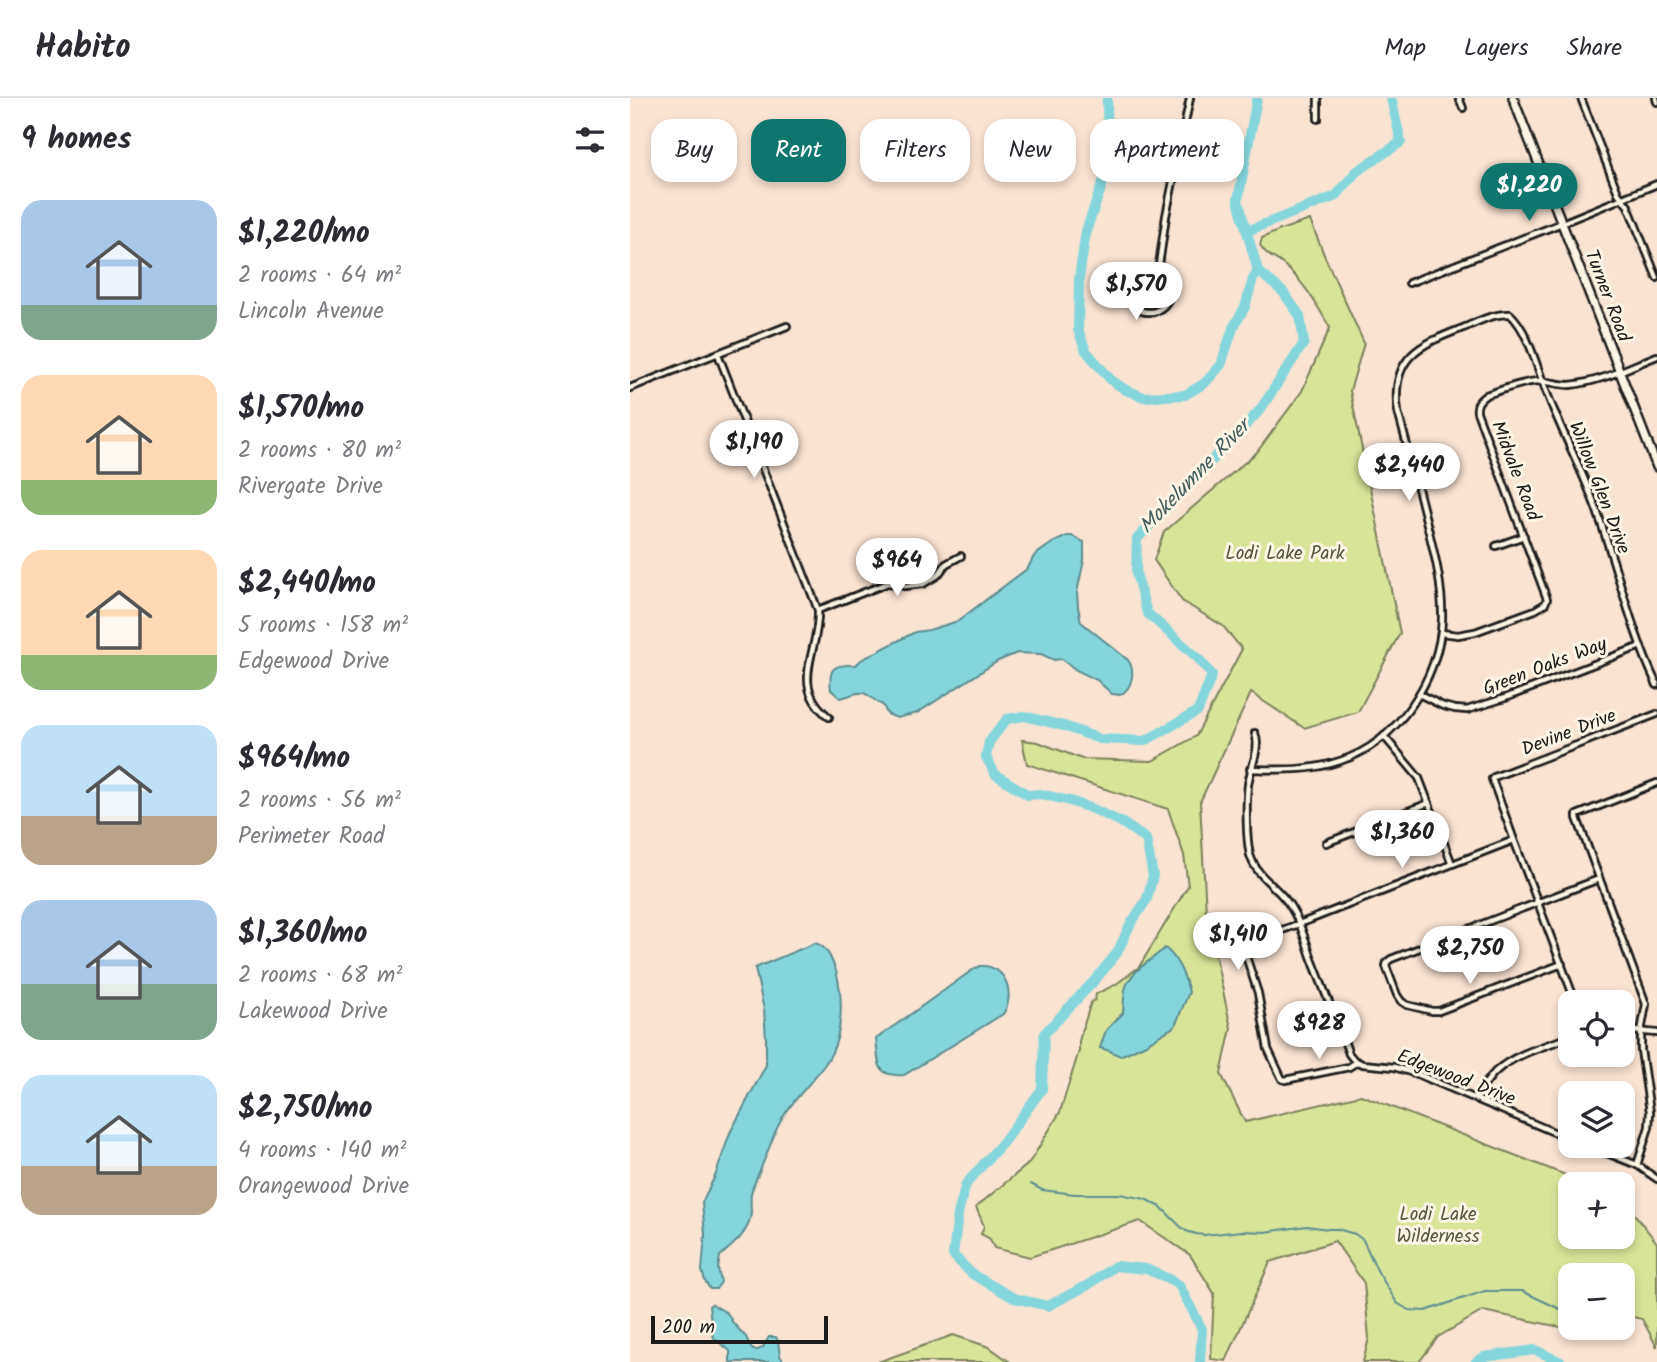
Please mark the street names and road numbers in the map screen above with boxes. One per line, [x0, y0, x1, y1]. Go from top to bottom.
street label: Turner Road [1576, 246, 1638, 347]
street label: Midvale Road [1482, 417, 1548, 526]
street label: Willow Glen Drive [1560, 417, 1638, 559]
street label: Green Oaks Way [1479, 629, 1612, 704]
street label: Devine Drive [1517, 701, 1621, 765]
street label: Edgewood Drive [1392, 1042, 1520, 1115]

